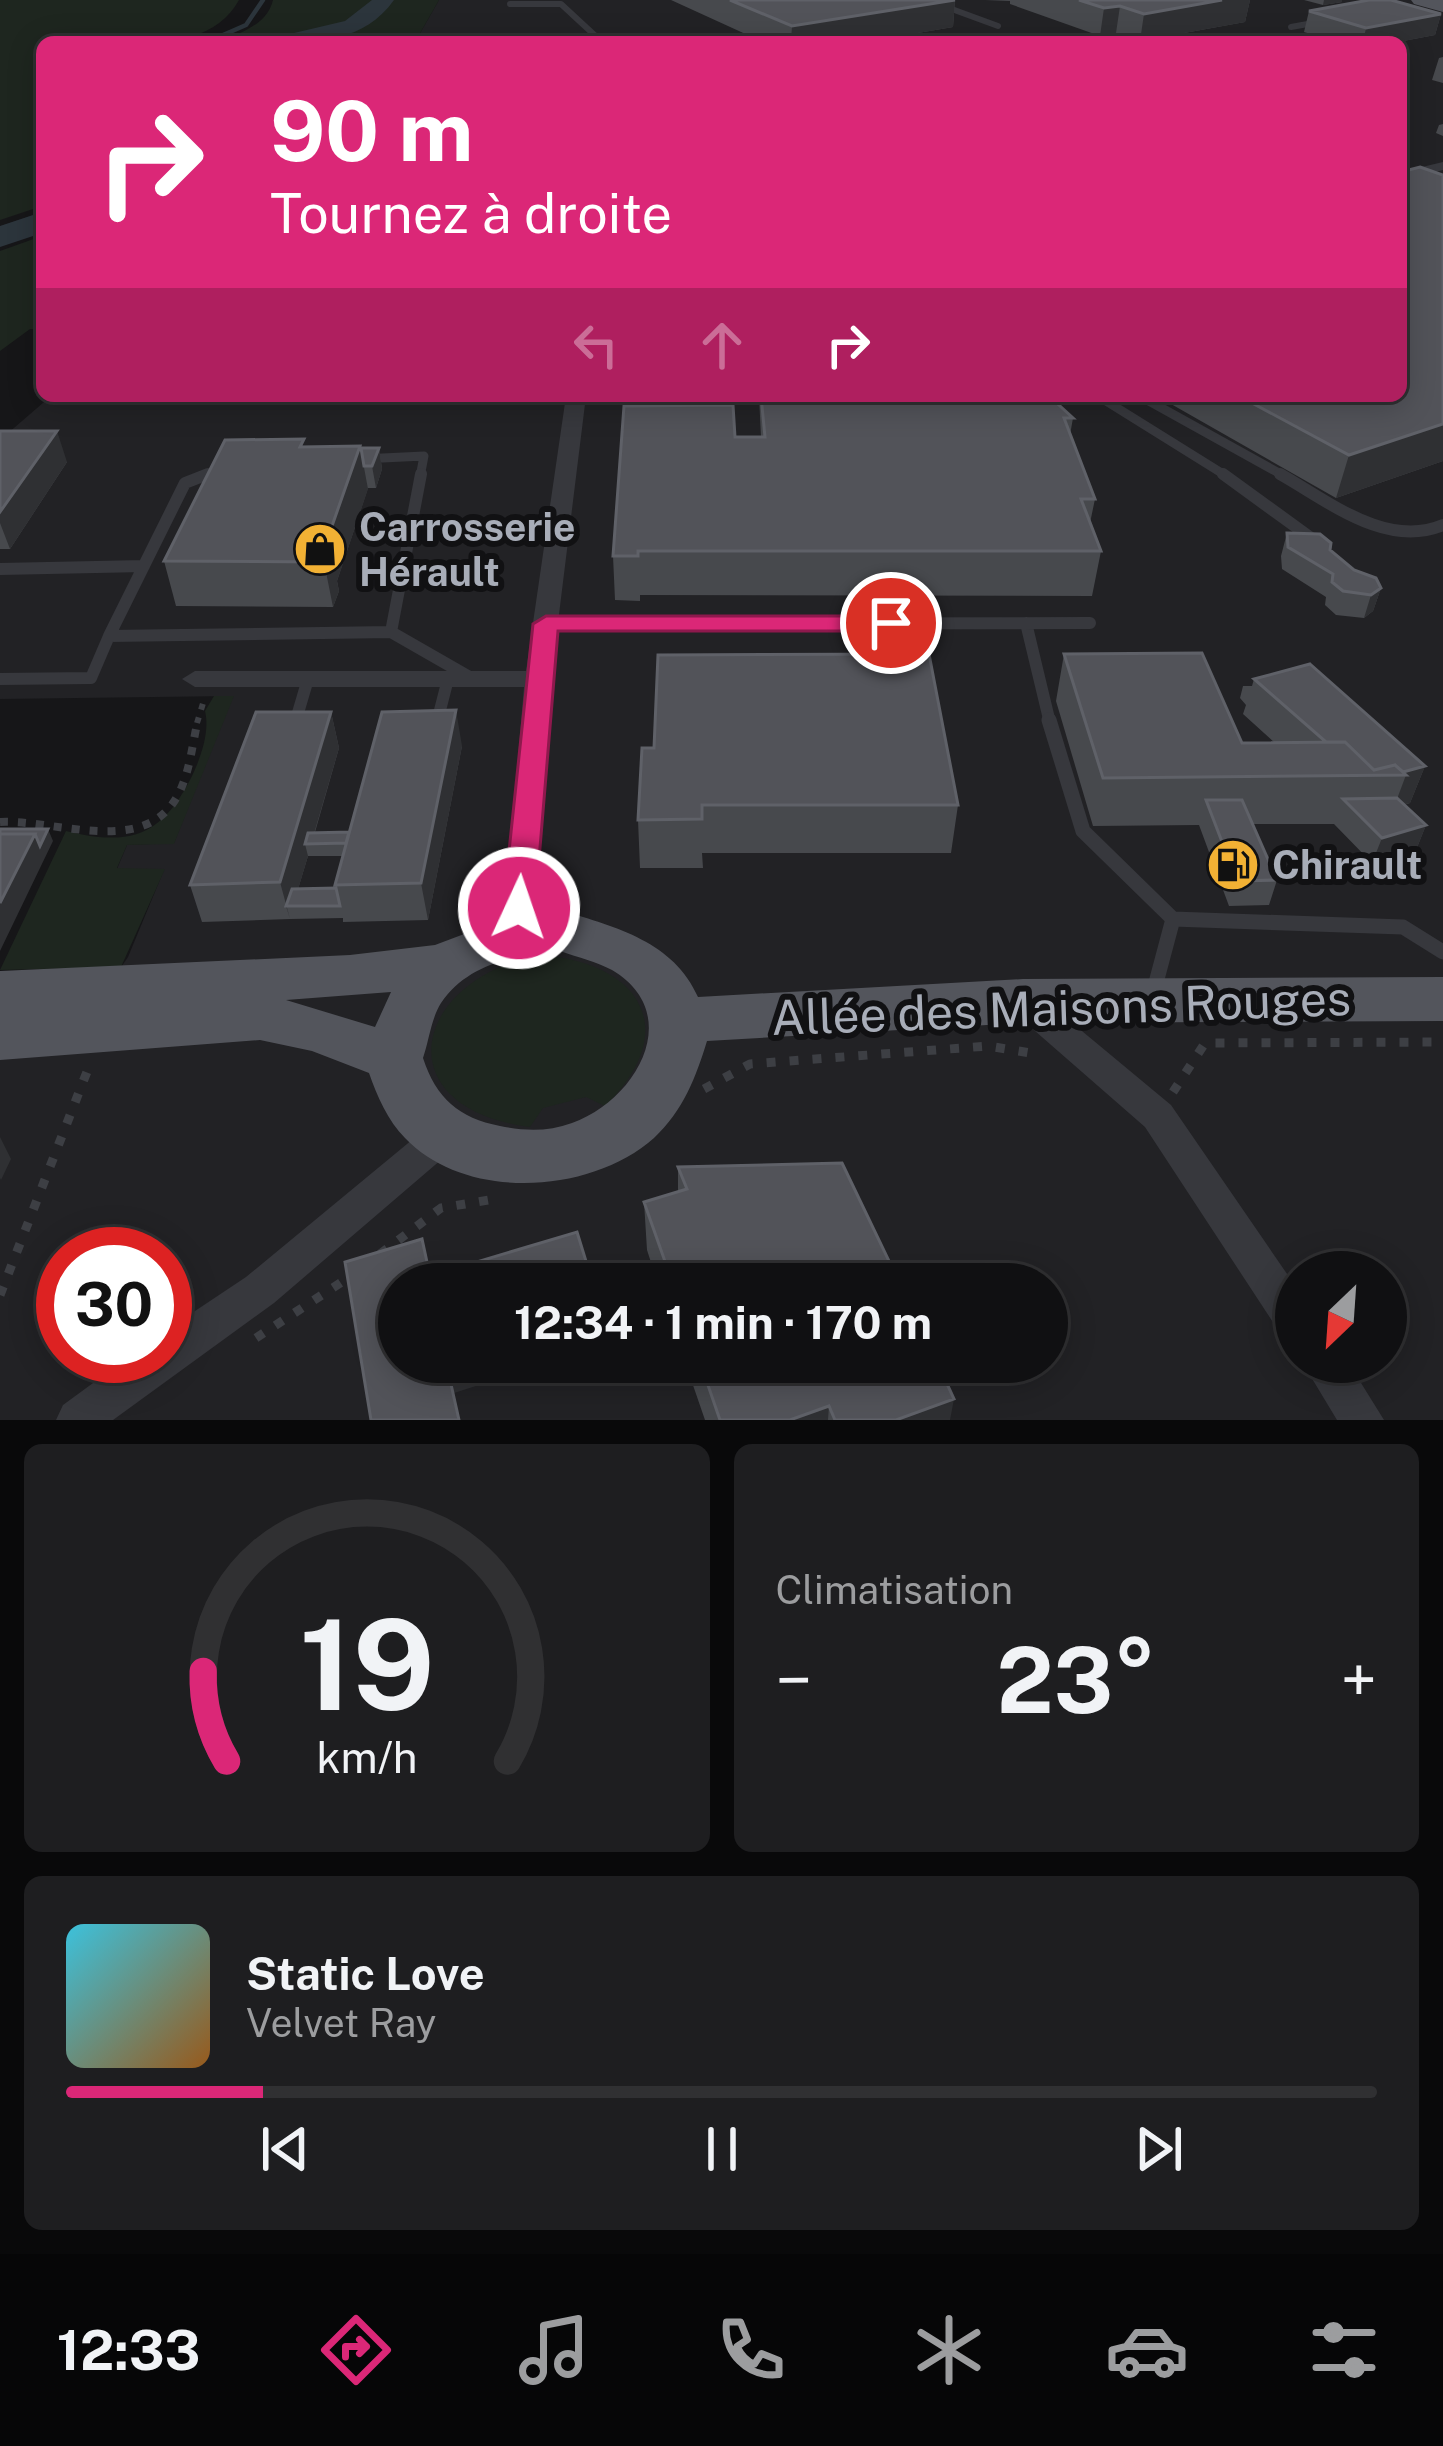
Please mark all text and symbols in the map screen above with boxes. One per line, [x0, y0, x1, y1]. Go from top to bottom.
text: 90 m [270, 81, 473, 180]
icon: right [72, 84, 228, 240]
text: Tournez à droite [270, 182, 672, 245]
icon: left [563, 312, 629, 378]
icon: ahead [689, 312, 755, 378]
icon: right [815, 312, 881, 378]
place label: Carrosserie Hérault [359, 504, 575, 595]
shop icon: Carrosserie Hérault [292, 521, 348, 577]
pin [840, 572, 942, 674]
icon: arrive [858, 590, 924, 656]
fuel station icon: Chirault [1205, 837, 1261, 893]
place label: Chirault [1272, 842, 1422, 888]
position arrow [456, 845, 582, 971]
street label: Allée des Maisons Rouges [770, 969, 1352, 1046]
speed limit sign: 30 [36, 1227, 192, 1383]
north arrow [1275, 1251, 1407, 1383]
map controls [1275, 1251, 1407, 1383]
text: 12:34 · 1 min · 170 m [514, 1296, 932, 1349]
text: Climatisation [776, 1567, 1013, 1613]
text: 19 [299, 1591, 435, 1738]
text: 23° [996, 1627, 1156, 1733]
text: − [776, 1641, 812, 1719]
text: + [1340, 1641, 1377, 1719]
text: km/h [316, 1732, 417, 1783]
text: Static Love [246, 1947, 485, 2000]
text: Velvet Ray [246, 2000, 436, 2046]
icon: previous [252, 2116, 318, 2182]
icon: pause [689, 2116, 755, 2182]
icon: next [1126, 2116, 1192, 2182]
icon: directions [314, 2308, 398, 2392]
icon: music [512, 2308, 596, 2392]
icon: phone [709, 2308, 793, 2392]
icon: climate [907, 2308, 991, 2392]
icon: car [1105, 2308, 1189, 2392]
icon: filters [1302, 2308, 1386, 2392]
text: 12:33 [57, 2319, 200, 2382]

